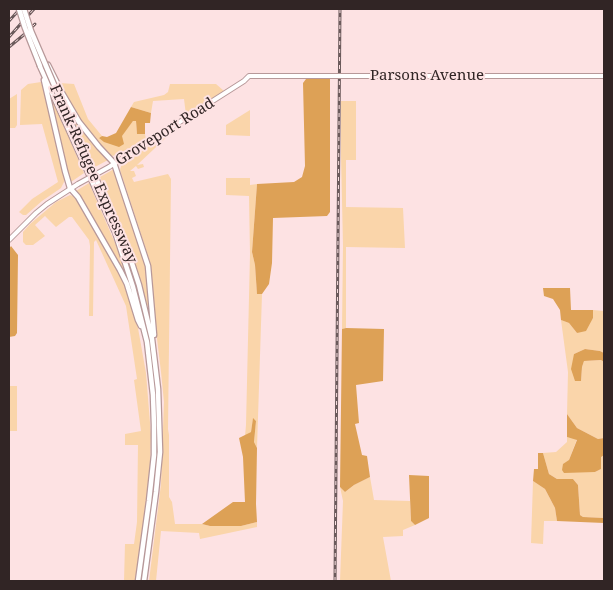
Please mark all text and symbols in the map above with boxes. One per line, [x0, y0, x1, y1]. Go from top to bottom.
street label: Parsons Avenue [370, 67, 484, 85]
street label: Frank-Refugee Expressway [45, 82, 141, 266]
street label: Groveport Road [112, 94, 218, 170]

